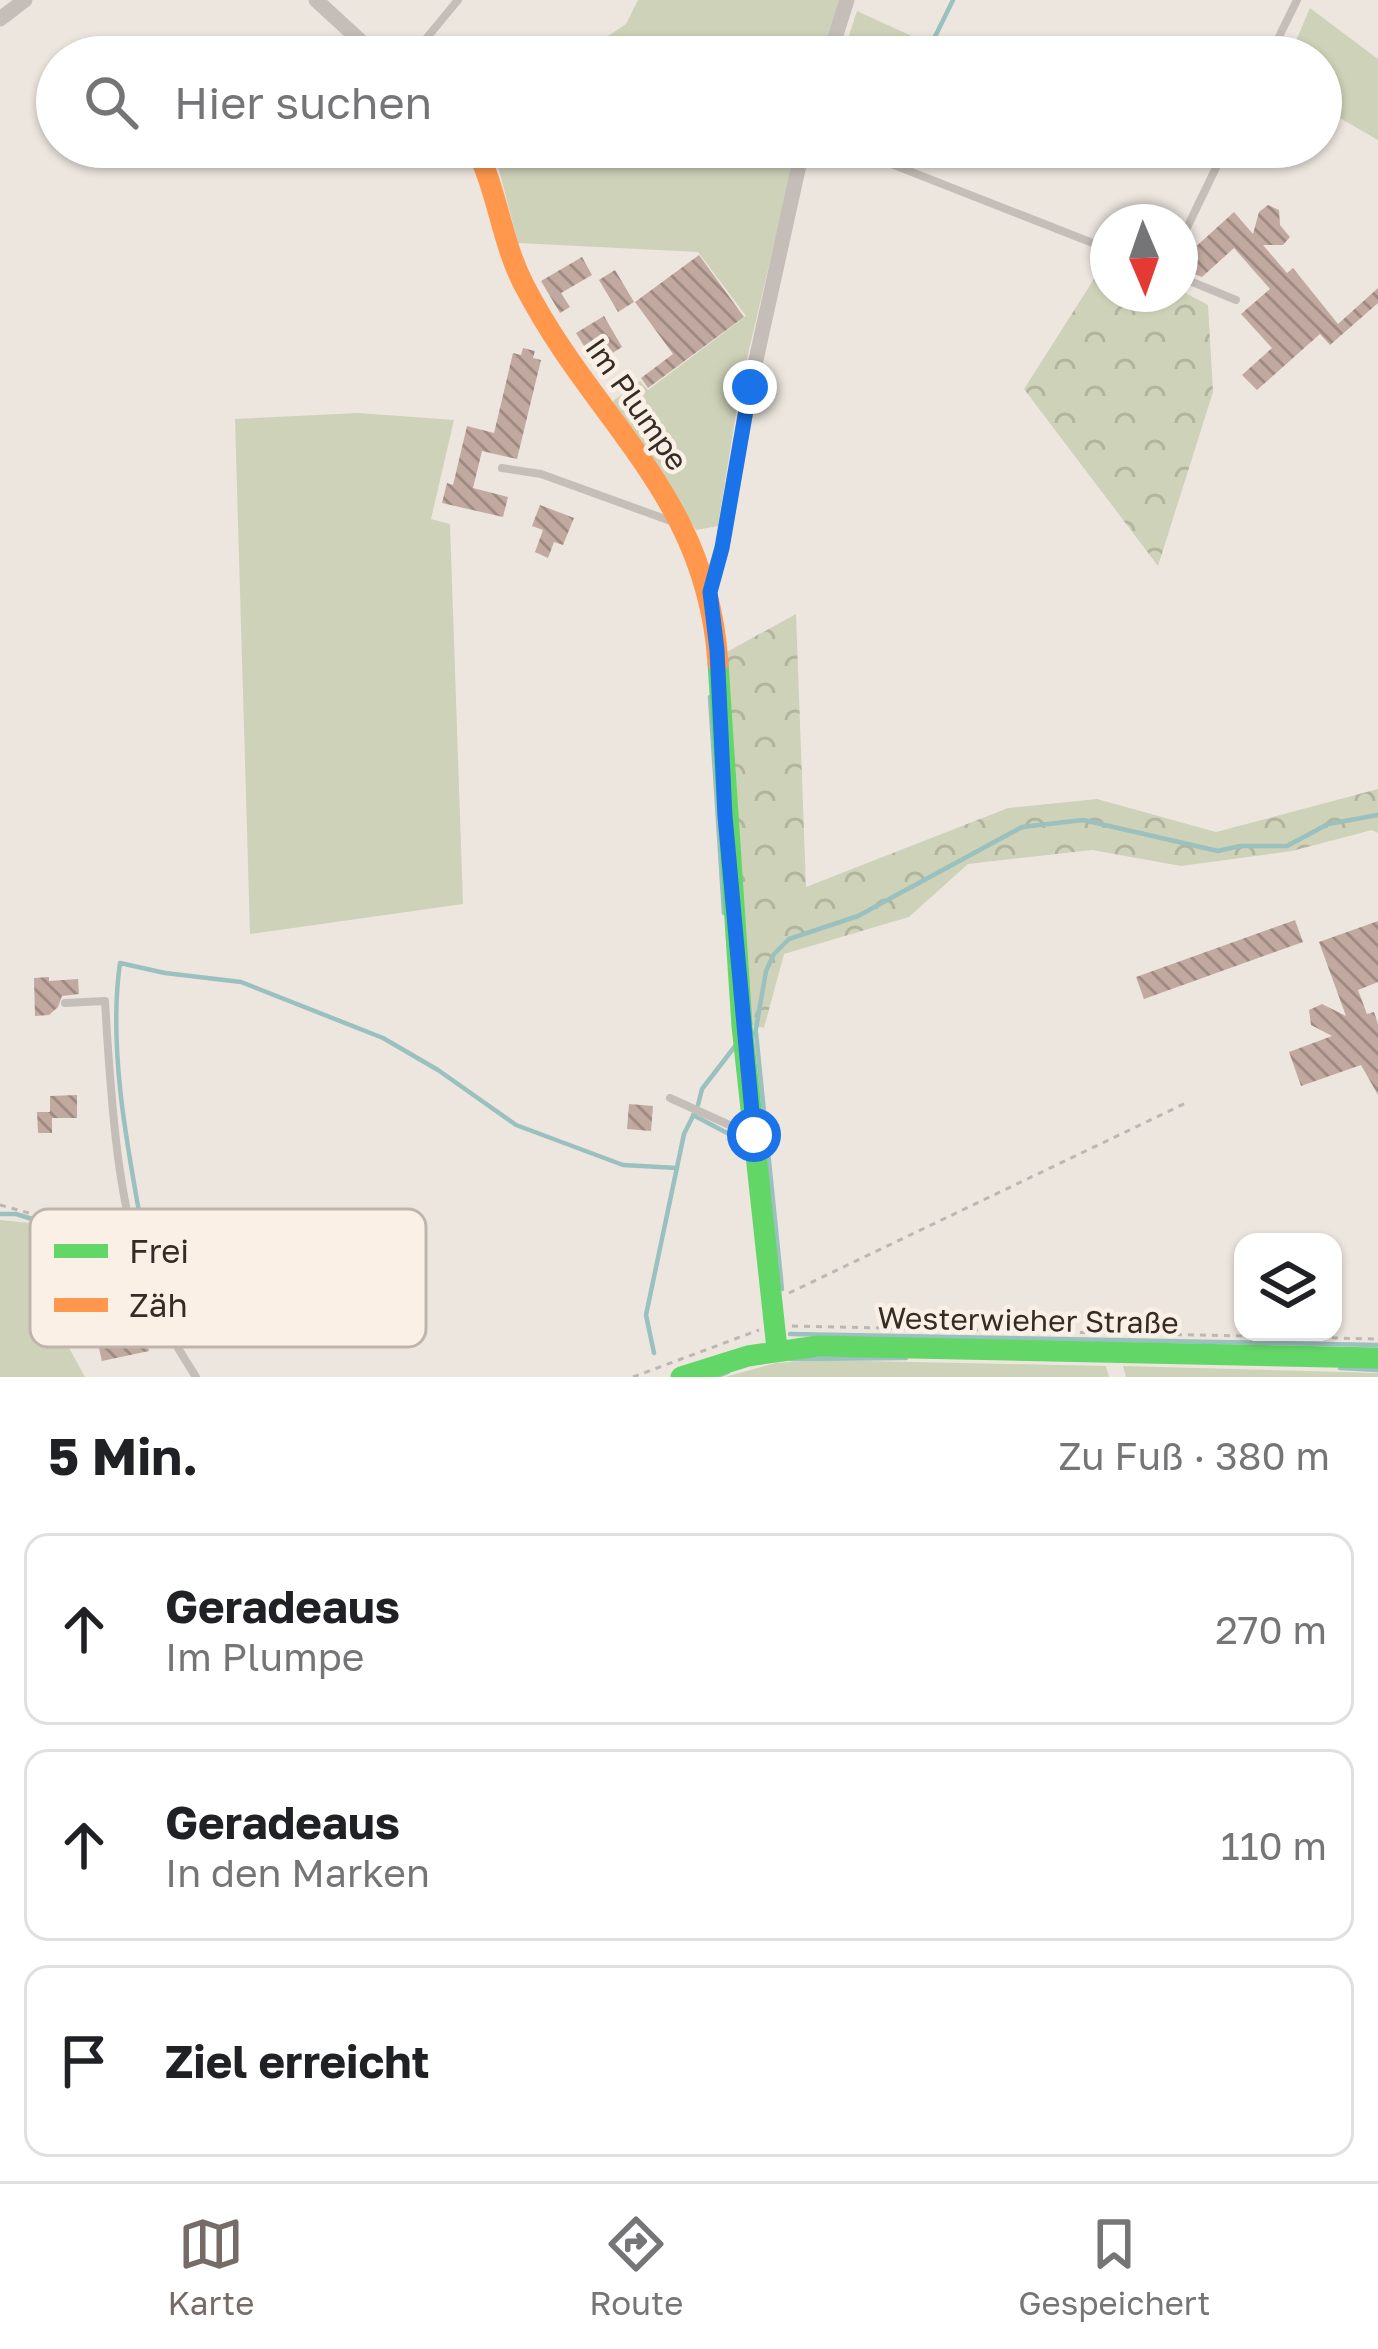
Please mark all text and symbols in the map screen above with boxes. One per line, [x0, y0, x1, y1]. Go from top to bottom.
search box [36, 36, 1342, 168]
icon: search [78, 69, 144, 135]
text: Hier suchen [174, 75, 432, 129]
north arrow [1090, 204, 1198, 312]
street label: Im Plumpe [578, 331, 696, 477]
route end [723, 360, 777, 414]
route start [727, 1108, 781, 1162]
legend [30, 1209, 426, 1347]
text: Frei [129, 1231, 189, 1270]
map controls [1234, 1233, 1342, 1341]
button: layers [1234, 1233, 1342, 1341]
text: Zäh [129, 1285, 188, 1324]
street label: Westerwieher Straße [877, 1299, 1179, 1341]
text: 5 Min. [48, 1425, 198, 1486]
text: Zu Fuß · 380 m [1058, 1432, 1330, 1479]
text: Geradeaus [165, 1579, 400, 1633]
icon: ahead [51, 1596, 117, 1662]
text: 270 m [1215, 1606, 1327, 1653]
text: Im Plumpe [165, 1633, 364, 1680]
text: Geradeaus [165, 1795, 400, 1849]
icon: ahead [51, 1812, 117, 1878]
text: 110 m [1221, 1822, 1327, 1869]
text: In den Marken [165, 1849, 430, 1896]
icon: arrive [51, 2028, 117, 2094]
text: Ziel erreicht [165, 2034, 430, 2088]
tab: Karte [167, 2211, 254, 2322]
tab: Route [589, 2211, 683, 2322]
tab: Gespeichert [1018, 2211, 1211, 2322]

